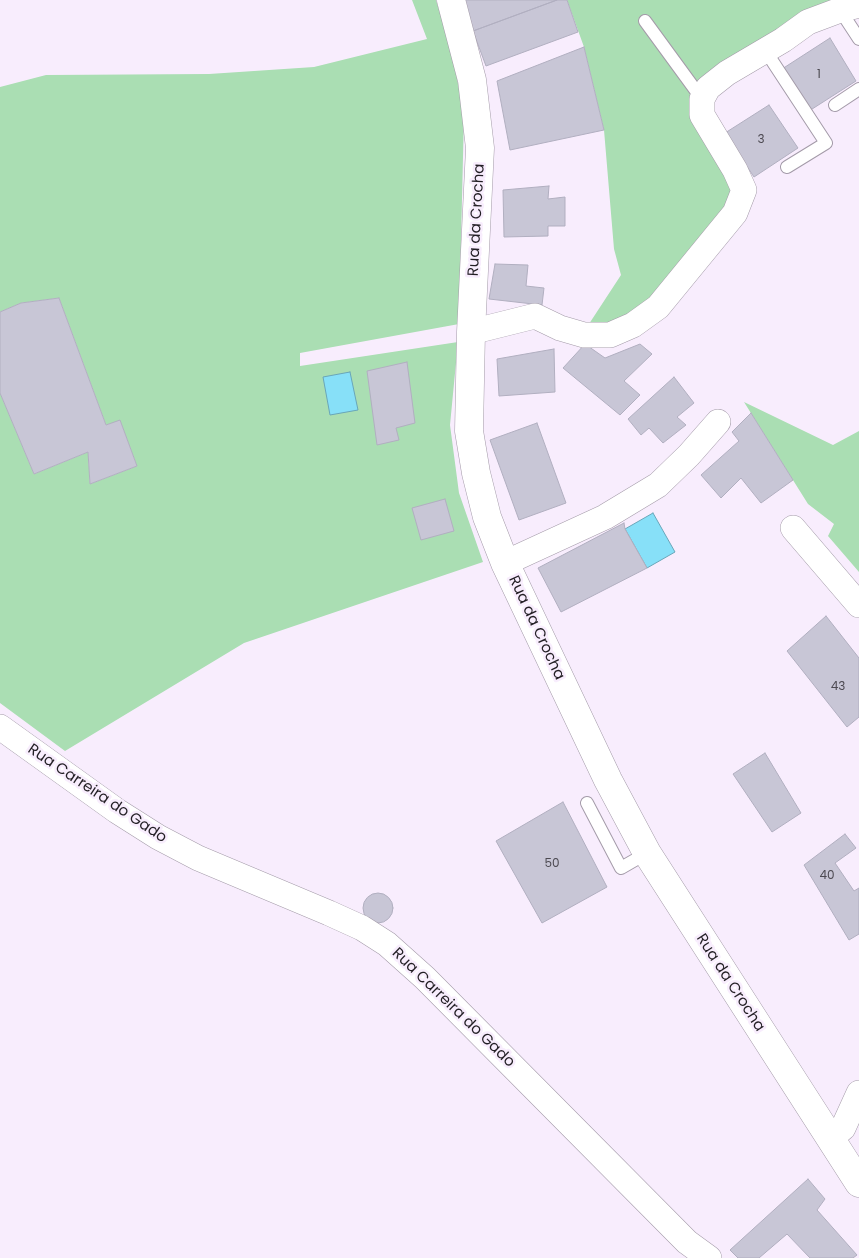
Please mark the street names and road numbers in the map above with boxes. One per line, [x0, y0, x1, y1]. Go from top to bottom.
street label: Rua da Crocha [465, 163, 489, 277]
street label: Rua da Crocha [504, 573, 568, 683]
street label: Rua Carreira do Gado [24, 741, 170, 847]
street label: Rua da Crocha [692, 931, 768, 1035]
street label: Rua Carreira do Gado [388, 945, 518, 1071]

